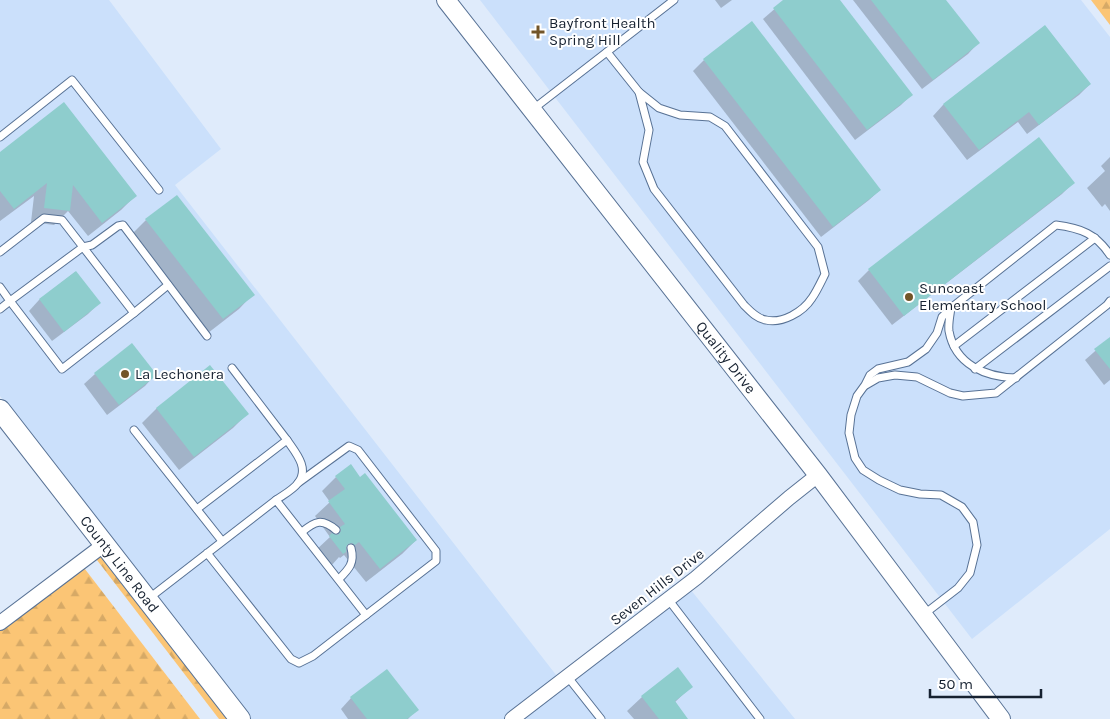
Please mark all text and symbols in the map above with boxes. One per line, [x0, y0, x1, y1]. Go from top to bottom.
place label: Bayfront Health Spring Hill [549, 14, 655, 49]
marker: Bayfront Health Spring Hill [531, 25, 545, 39]
place label: Suncoast Elementary School [919, 279, 1046, 314]
marker: Suncoast Elementary School [903, 291, 915, 303]
street label: Quality Drive [692, 318, 760, 397]
place label: La Lechonera [135, 365, 224, 383]
marker: La Lechonera [119, 368, 131, 380]
street label: County Line Road [76, 512, 163, 616]
street label: Seven Hills Drive [607, 545, 707, 629]
scale bar [930, 666, 1041, 698]
text: 50 m [938, 675, 973, 693]

